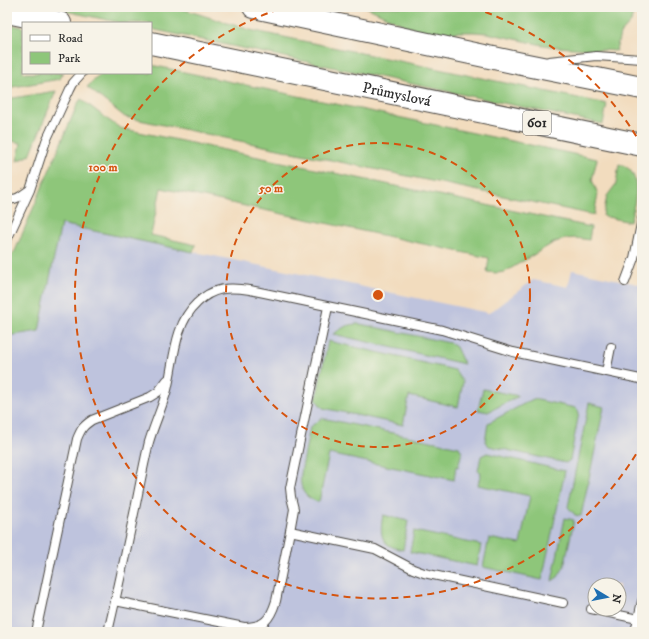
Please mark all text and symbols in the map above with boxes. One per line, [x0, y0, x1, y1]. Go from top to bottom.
legend [22, 22, 152, 74]
text: Road [58, 31, 83, 46]
text: Park [58, 51, 80, 66]
street label: Průmyslová [361, 78, 433, 111]
road number: 601 [523, 111, 551, 135]
text: 100 m [89, 160, 117, 175]
text: 50 m [258, 181, 283, 196]
centre of rings [371, 288, 385, 302]
north arrow [587, 577, 627, 617]
text: N [608, 593, 624, 604]

